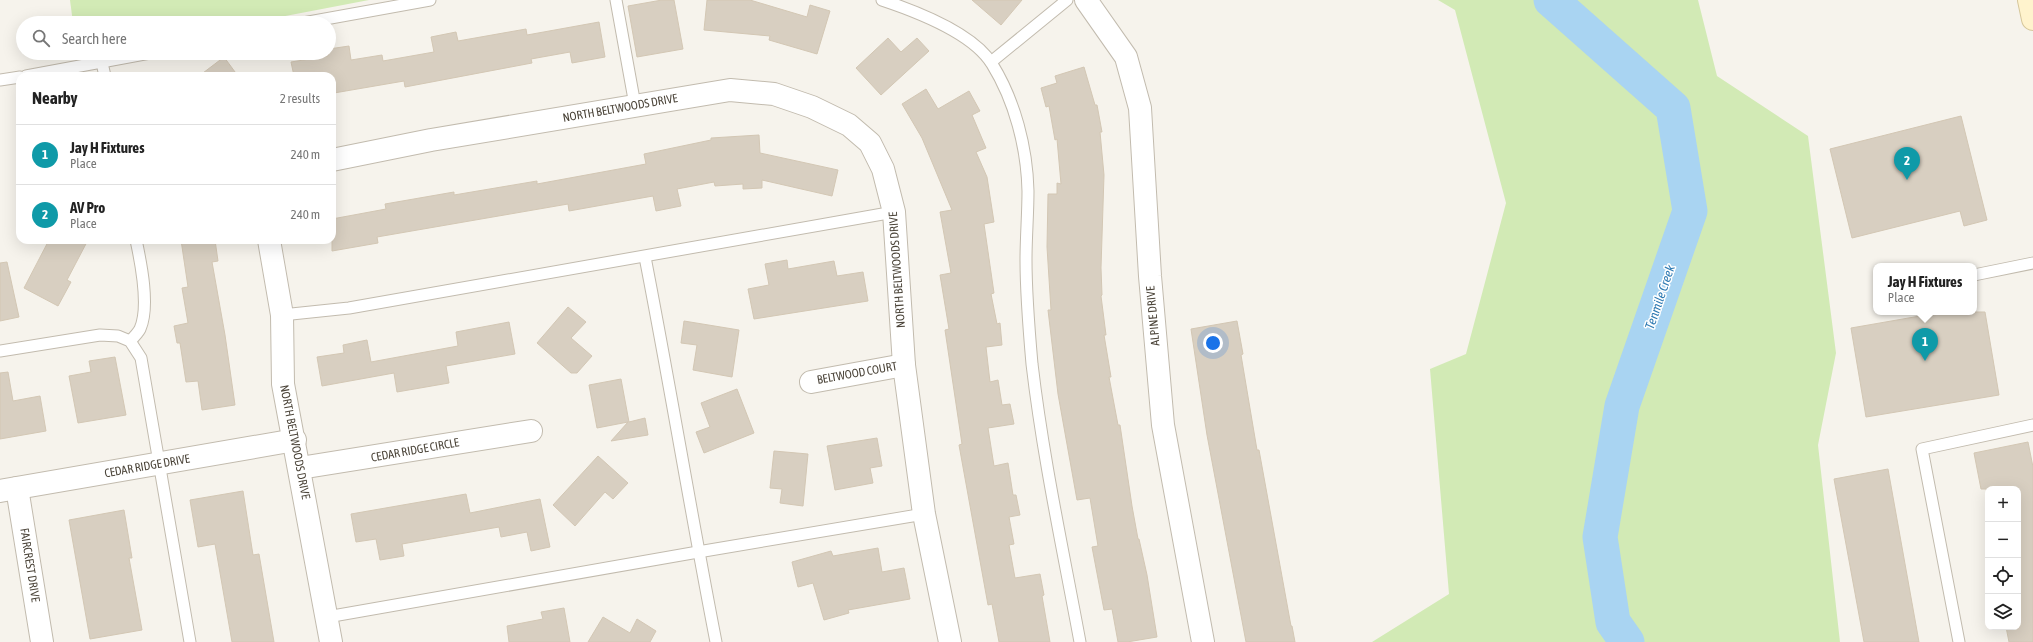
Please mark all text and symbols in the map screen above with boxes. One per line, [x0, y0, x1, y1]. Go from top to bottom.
search box [16, 16, 336, 60]
icon: search [30, 27, 52, 49]
text: Search here [62, 30, 127, 47]
text: Nearby [32, 88, 78, 108]
text: 2 results [280, 91, 320, 106]
street label: NORTH BELTWOODS DRIVE [561, 91, 679, 125]
text: Jay H Fixtures [70, 139, 144, 156]
text: 1 [42, 147, 48, 162]
text: 240 m [291, 147, 320, 162]
pin: 2 [1894, 147, 1920, 180]
text: Place [70, 156, 97, 171]
text: AV Pro [70, 199, 105, 216]
text: 2 [42, 207, 48, 222]
text: 240 m [291, 207, 320, 222]
street label: NORTH BELTWOODS DRIVE [886, 211, 908, 329]
text: Place [70, 216, 97, 231]
water label: Tenmile Creek [1642, 263, 1678, 331]
popup [1873, 263, 1977, 315]
text: Jay H Fixtures [1888, 273, 1962, 290]
street label: ALPINE DRIVE [1143, 285, 1163, 347]
text: Place [1888, 290, 1914, 305]
pin: 1 [1912, 328, 1938, 361]
your location [1203, 333, 1223, 353]
street label: BELTWOOD COURT [816, 359, 899, 387]
street label: NORTH BELTWOODS DRIVE [277, 384, 313, 500]
street label: CEDAR RIDGE CIRCLE [370, 435, 460, 465]
street label: CEDAR RIDGE DRIVE [103, 452, 191, 480]
map controls [1985, 486, 2021, 630]
button: + [1985, 486, 2021, 522]
button: − [1985, 522, 2021, 558]
street label: FAIRCREST DRIVE [17, 527, 43, 603]
button: locate [1985, 558, 2021, 594]
button: layers [1985, 594, 2021, 630]

